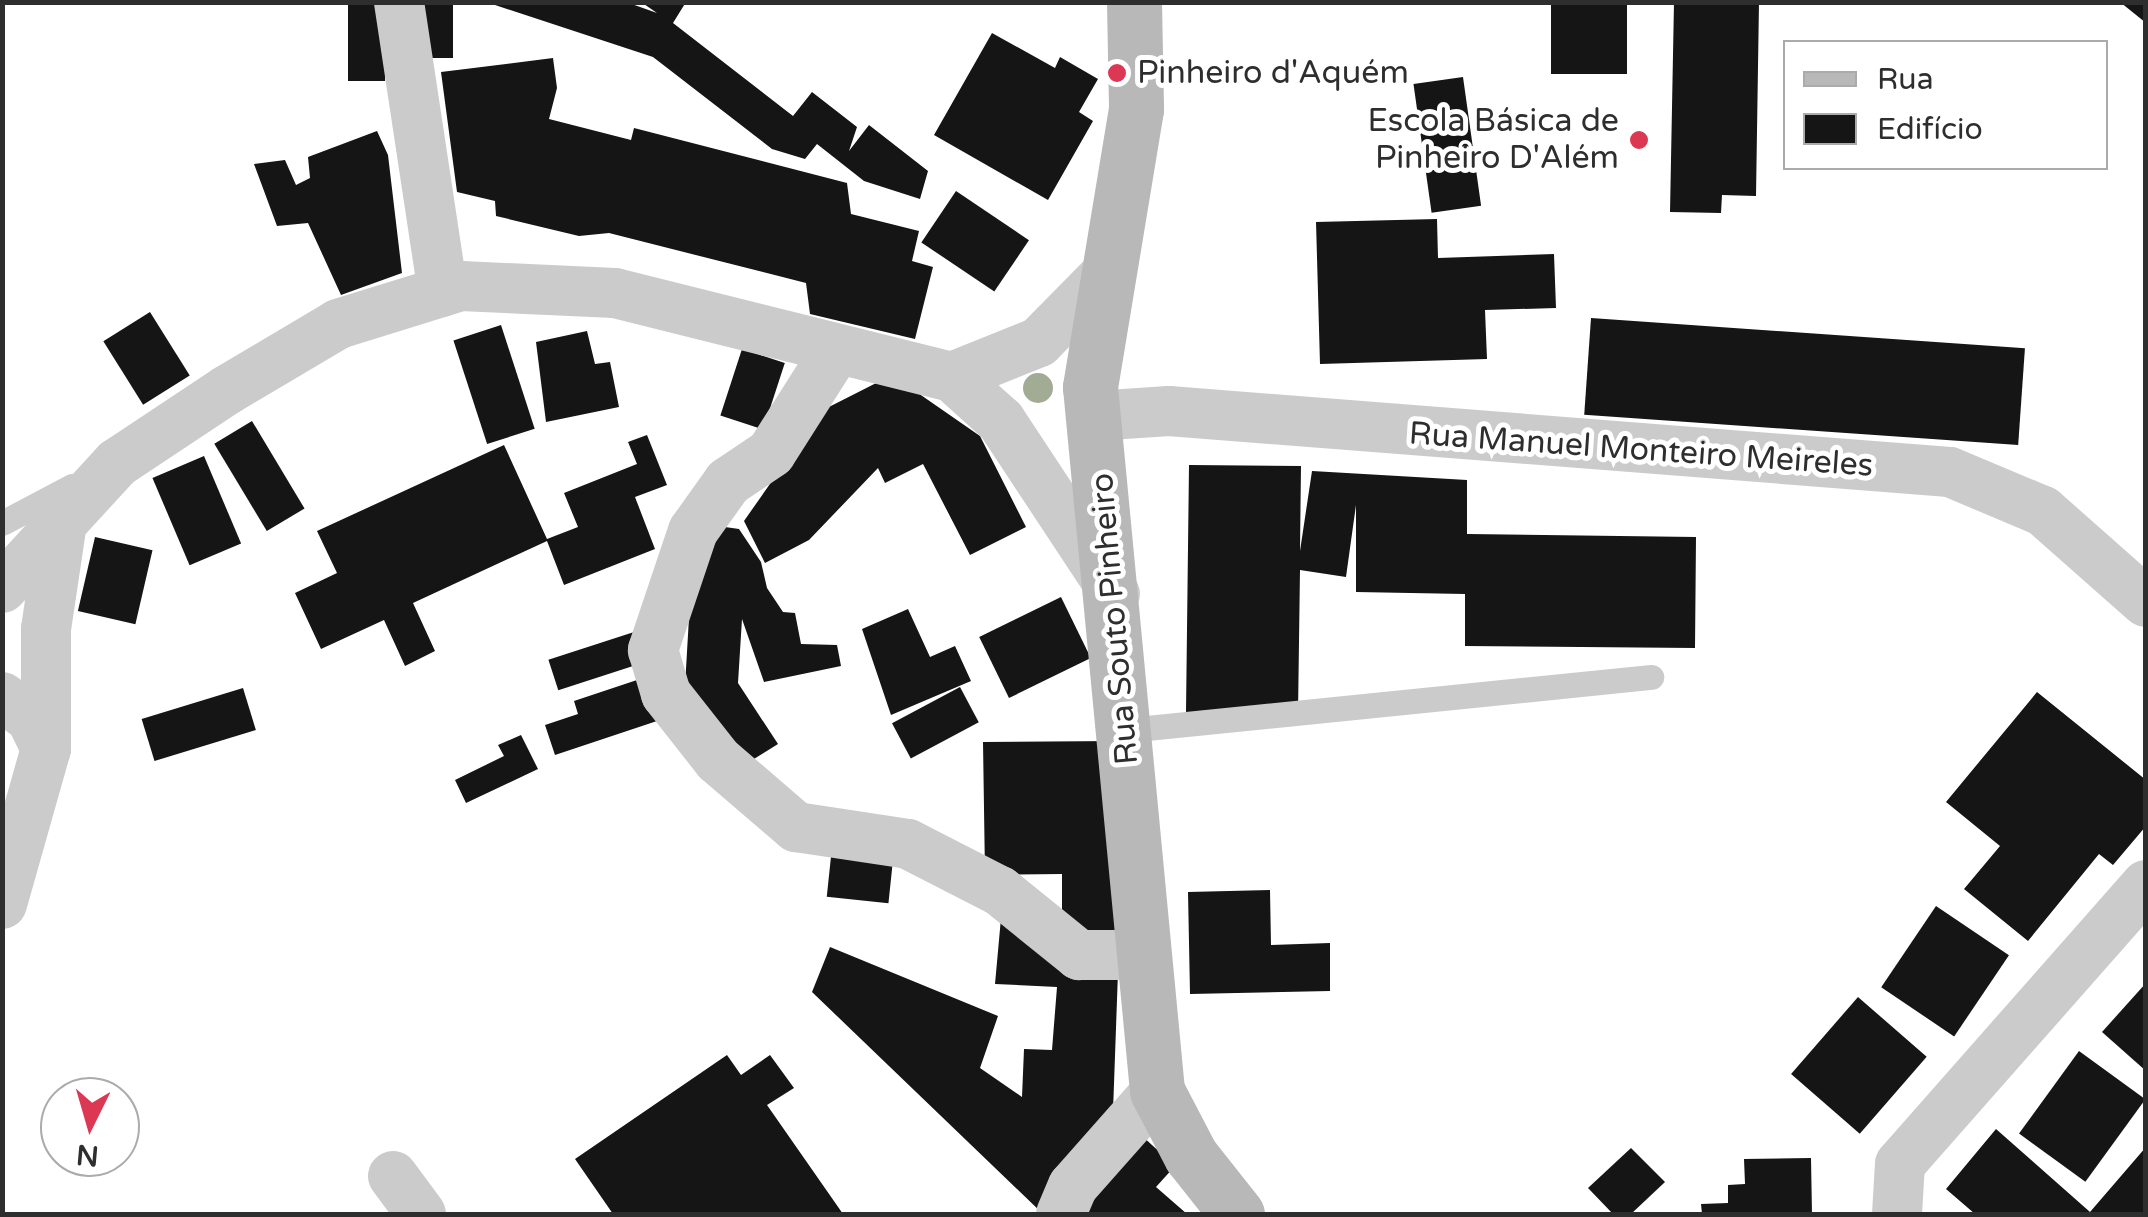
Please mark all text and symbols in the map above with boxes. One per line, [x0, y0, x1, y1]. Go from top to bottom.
legend [1783, 40, 2108, 170]
place label: Pinheiro d'Aquém [1137, 54, 1409, 92]
text: Rua [1877, 61, 1934, 98]
marker: Pinheiro d'Aquém [1106, 62, 1128, 84]
place label: Escola Básica de Pinheiro D'Além [1368, 103, 1619, 178]
text: Edifício [1877, 111, 1983, 148]
marker: Escola Básica de Pinheiro D'Além [1628, 129, 1650, 151]
street label: Rua Manuel Monteiro Meireles [1408, 415, 1874, 485]
street label: Rua Souto Pinheiro [1083, 472, 1147, 766]
north arrow [40, 1077, 140, 1177]
text: N [75, 1137, 100, 1173]

